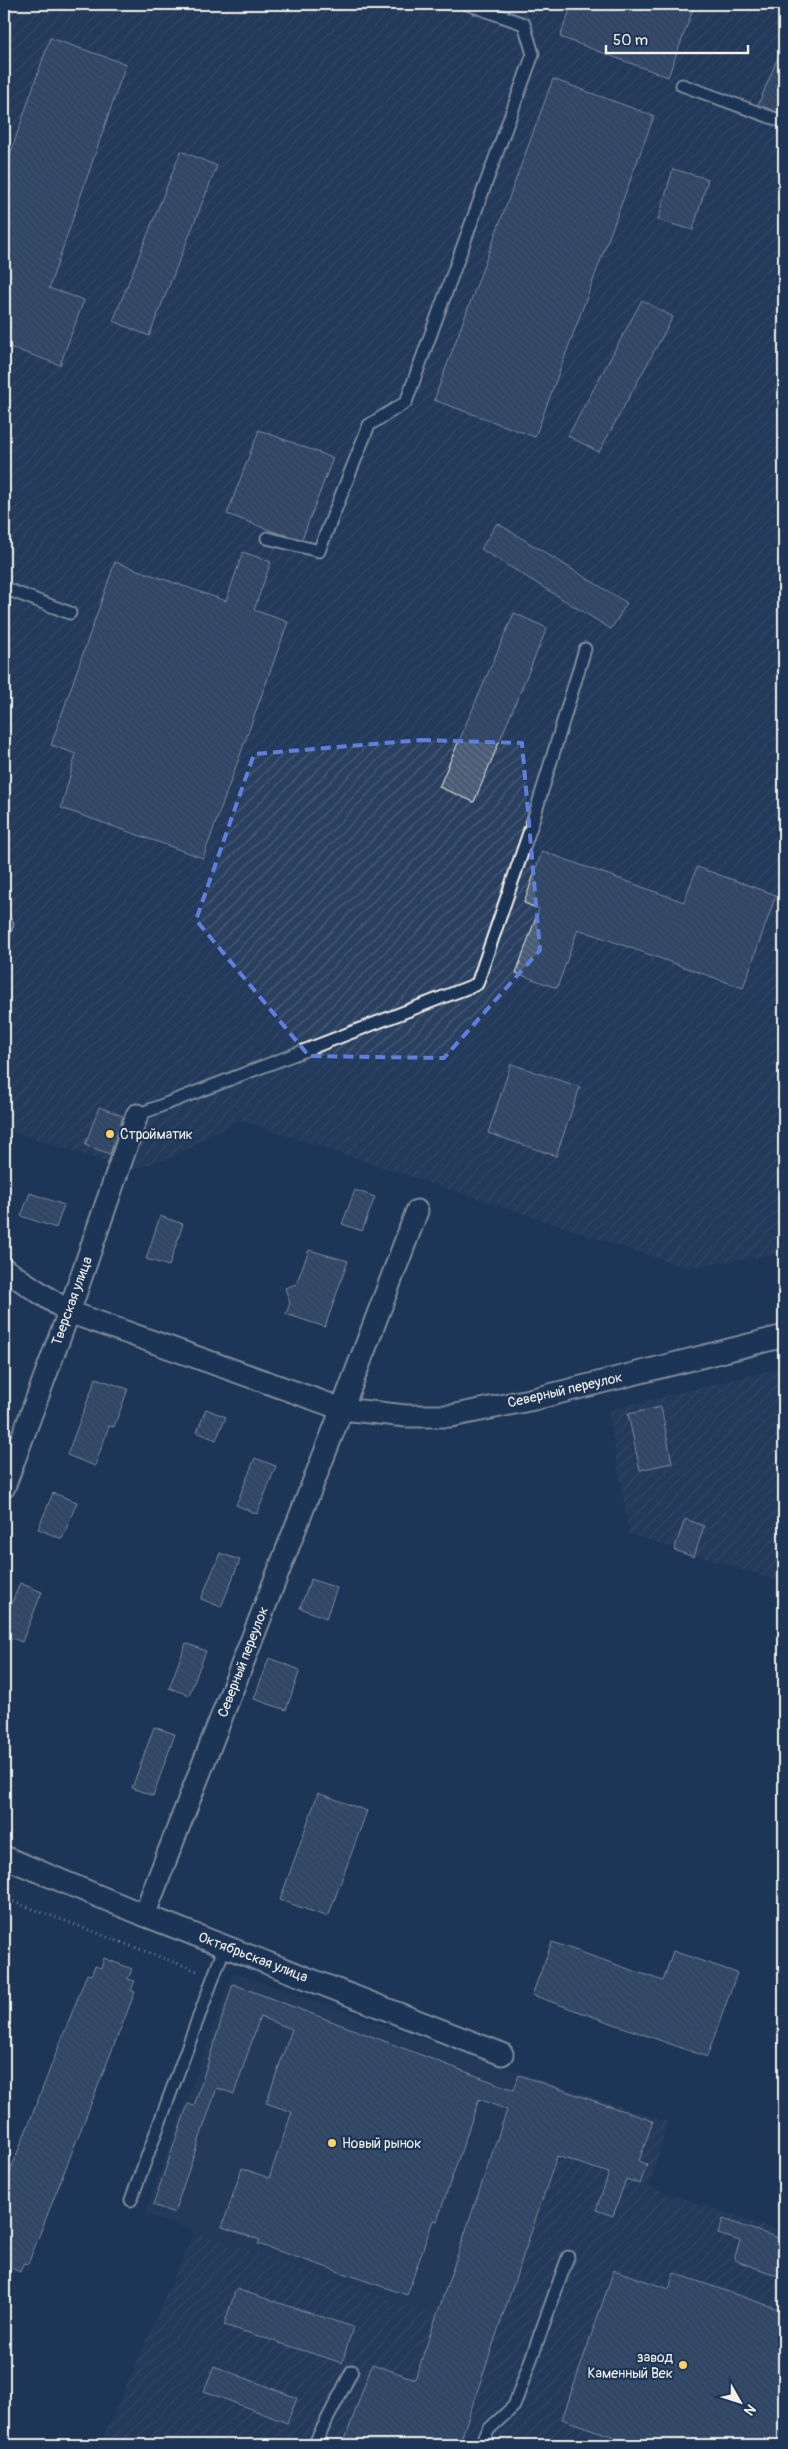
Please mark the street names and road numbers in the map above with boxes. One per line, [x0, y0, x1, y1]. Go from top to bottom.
street label: Тверская улица [48, 1254, 96, 1348]
street label: Северный переулок [506, 1369, 624, 1411]
street label: Северный переулок [214, 1604, 272, 1720]
street label: Октябрьская улица [196, 1928, 310, 1986]

